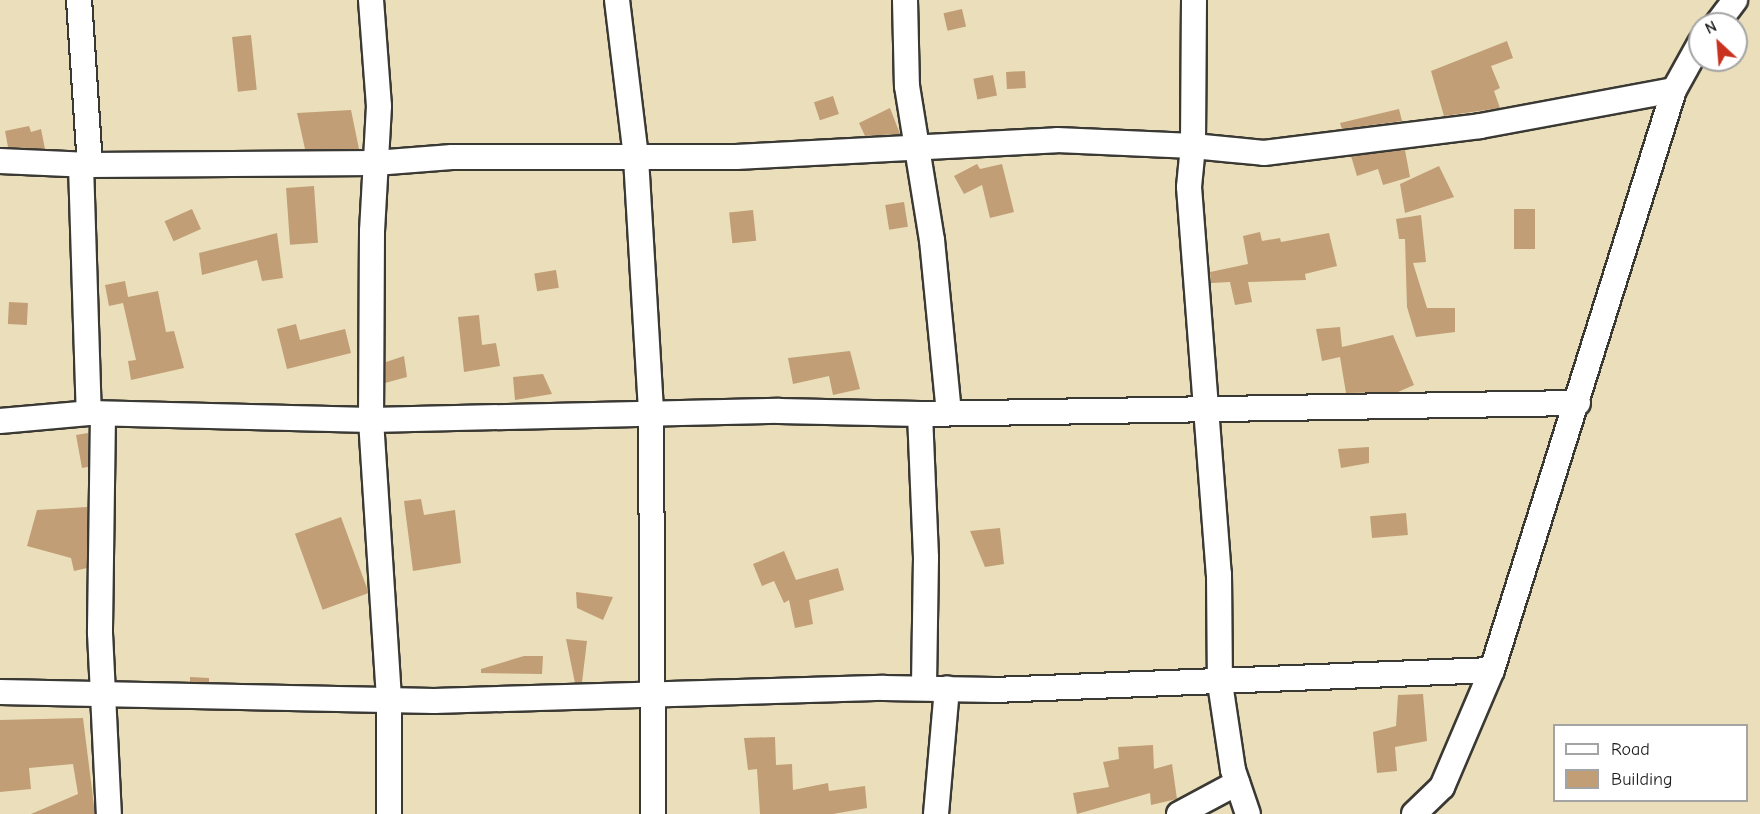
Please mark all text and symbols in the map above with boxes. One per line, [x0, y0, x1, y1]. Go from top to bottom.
north arrow [1688, 12, 1748, 72]
text: N [1702, 17, 1720, 38]
legend [1553, 724, 1748, 802]
text: Road [1611, 739, 1650, 760]
text: Building [1611, 769, 1673, 790]

